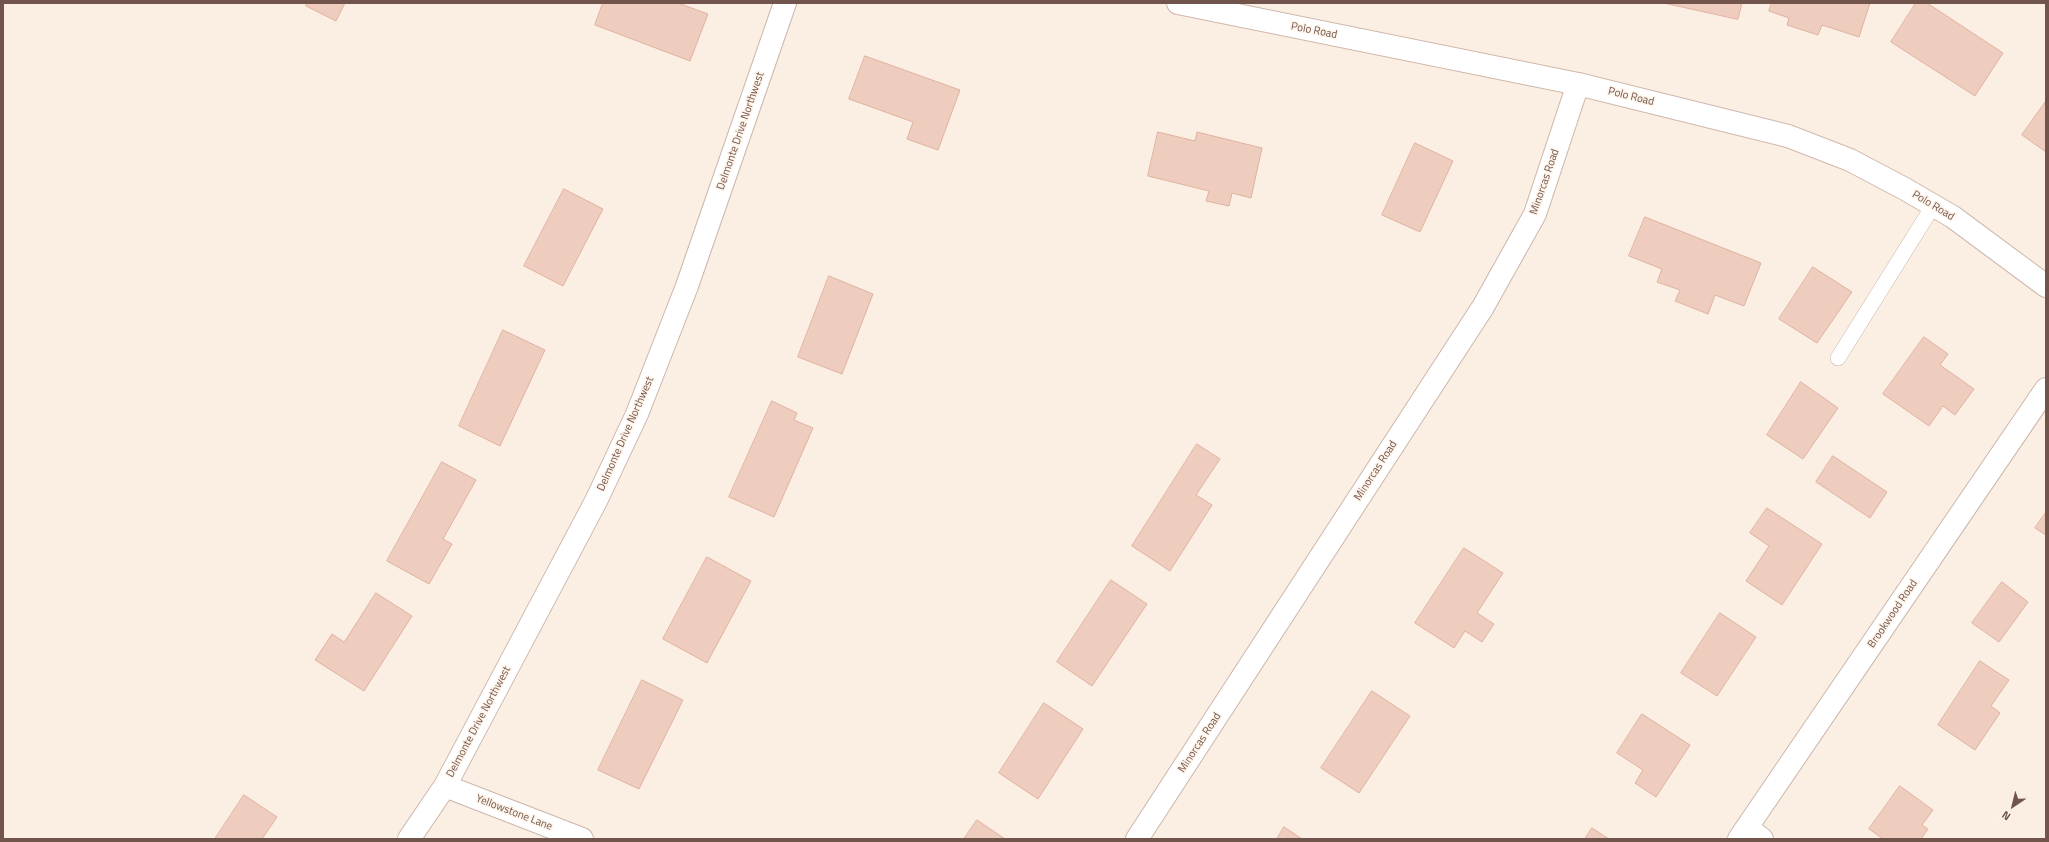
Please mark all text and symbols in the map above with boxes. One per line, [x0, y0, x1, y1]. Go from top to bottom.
street label: Polo Road [1290, 20, 1338, 42]
street label: Delmonte Drive Northwest [715, 70, 767, 192]
street label: Polo Road [1607, 85, 1655, 109]
street label: Minorcas Road [1528, 147, 1562, 217]
street label: Polo Road [1910, 188, 1956, 224]
street label: Delmonte Drive Northwest [595, 375, 657, 493]
street label: Minorcas Road [1352, 439, 1400, 503]
street label: Brookwood Road [1865, 577, 1921, 651]
street label: Delmonte Drive Northwest [444, 664, 514, 780]
street label: Minorcas Road [1176, 711, 1224, 775]
north arrow [1993, 786, 2033, 826]
street label: Yellowstone Lane [474, 792, 554, 834]
text: N [1998, 807, 2014, 825]

